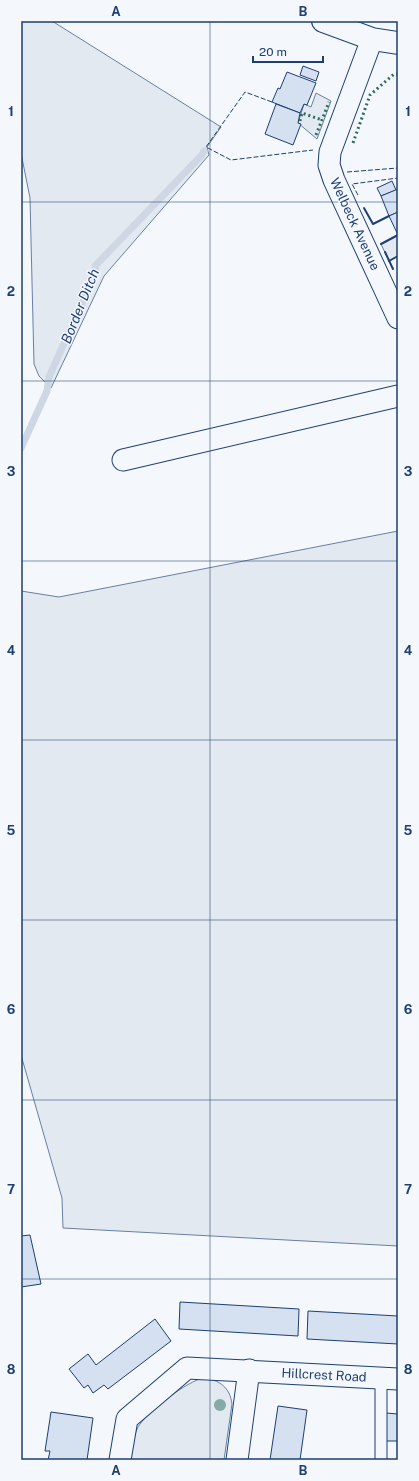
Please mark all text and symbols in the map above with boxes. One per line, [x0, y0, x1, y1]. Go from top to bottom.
text: A [111, 4, 121, 19]
text: B [299, 4, 308, 19]
scale bar [253, 38, 323, 64]
text: 20 m [259, 45, 287, 59]
text: 1 [8, 104, 14, 119]
text: 1 [405, 104, 411, 119]
street label: Welbeck Avenue [327, 175, 383, 273]
water label: Border Ditch [58, 266, 102, 346]
text: 2 [7, 284, 15, 299]
text: 2 [404, 284, 412, 299]
text: 3 [7, 464, 16, 479]
text: 3 [404, 464, 413, 479]
text: 4 [7, 643, 16, 658]
text: 4 [404, 643, 413, 658]
text: 5 [7, 823, 16, 838]
text: 5 [404, 823, 413, 838]
text: 6 [7, 1002, 16, 1017]
text: 6 [404, 1002, 413, 1017]
text: 7 [7, 1182, 15, 1197]
text: 7 [404, 1182, 412, 1197]
text: 8 [7, 1362, 16, 1377]
text: 8 [404, 1362, 413, 1377]
street label: Hillcrest Road [281, 1365, 367, 1385]
text: A [111, 1463, 121, 1478]
text: B [299, 1463, 308, 1478]

